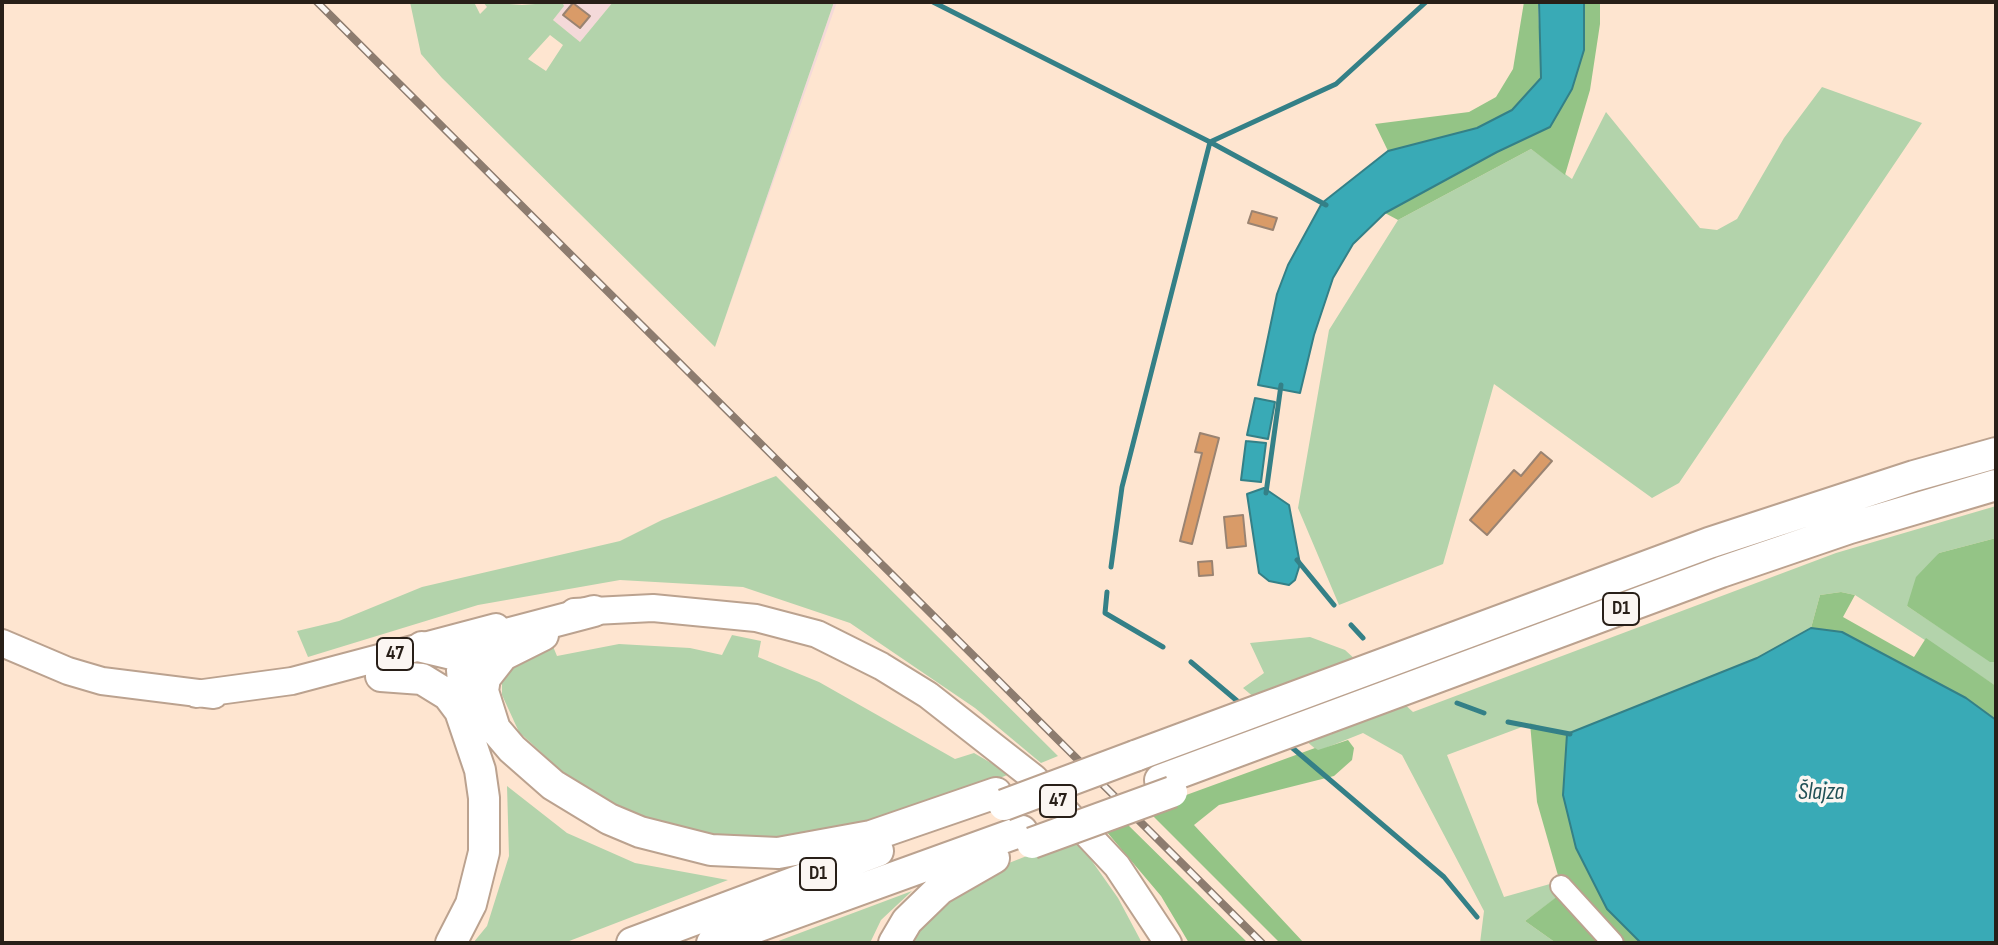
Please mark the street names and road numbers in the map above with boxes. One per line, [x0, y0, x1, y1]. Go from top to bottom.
road number: D1 [1603, 593, 1639, 625]
road number: 47 [377, 638, 413, 670]
road number: 47 [1040, 785, 1076, 817]
road number: D1 [800, 858, 836, 890]

